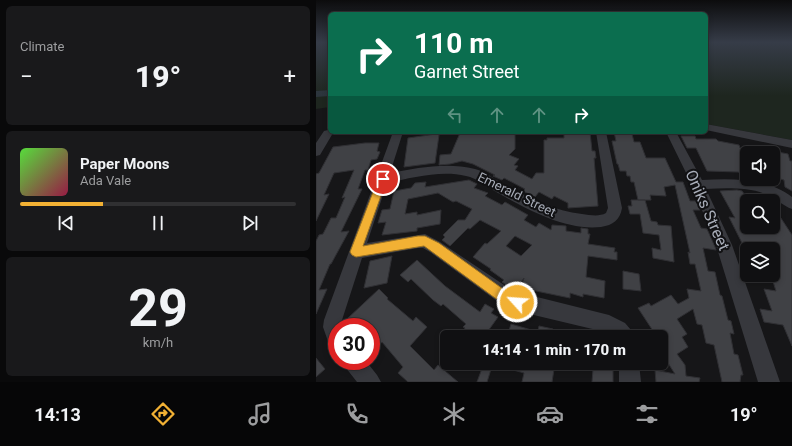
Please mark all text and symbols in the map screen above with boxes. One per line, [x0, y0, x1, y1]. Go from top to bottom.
text: 110 m [414, 27, 493, 60]
icon: right [348, 28, 400, 80]
text: Climate [20, 39, 64, 54]
text: 19° [135, 59, 181, 94]
text: Garnet Street [414, 61, 519, 82]
text: − [20, 64, 33, 89]
text: + [284, 64, 296, 89]
icon: left [444, 104, 466, 126]
icon: ahead [486, 104, 508, 126]
icon: ahead [528, 104, 550, 126]
icon: right [570, 104, 592, 126]
map controls [740, 146, 780, 282]
button: sound [740, 146, 780, 186]
text: Paper Moons [80, 155, 170, 173]
pin [366, 162, 400, 196]
street label: Oniks Street [681, 167, 734, 253]
icon: arrive [372, 168, 394, 190]
street label: Emerald Street [475, 169, 558, 220]
text: Ada Vale [80, 173, 131, 188]
button: search [740, 194, 780, 234]
icon: previous [55, 212, 77, 234]
icon: pause [147, 212, 169, 234]
icon: next [239, 212, 261, 234]
button: layers [740, 242, 780, 282]
text: 29 [128, 278, 188, 339]
position arrow [496, 281, 538, 323]
speed limit sign: 30 [328, 318, 380, 370]
text: km/h [143, 335, 173, 350]
text: 14:14 · 1 min · 170 m [482, 341, 626, 359]
icon: directions [149, 400, 177, 428]
icon: music [246, 400, 274, 428]
icon: phone [343, 400, 371, 428]
icon: climate [440, 400, 468, 428]
icon: car [536, 400, 564, 428]
icon: filters [633, 400, 661, 428]
text: 14:13 [34, 404, 81, 425]
text: 19° [730, 404, 758, 425]

